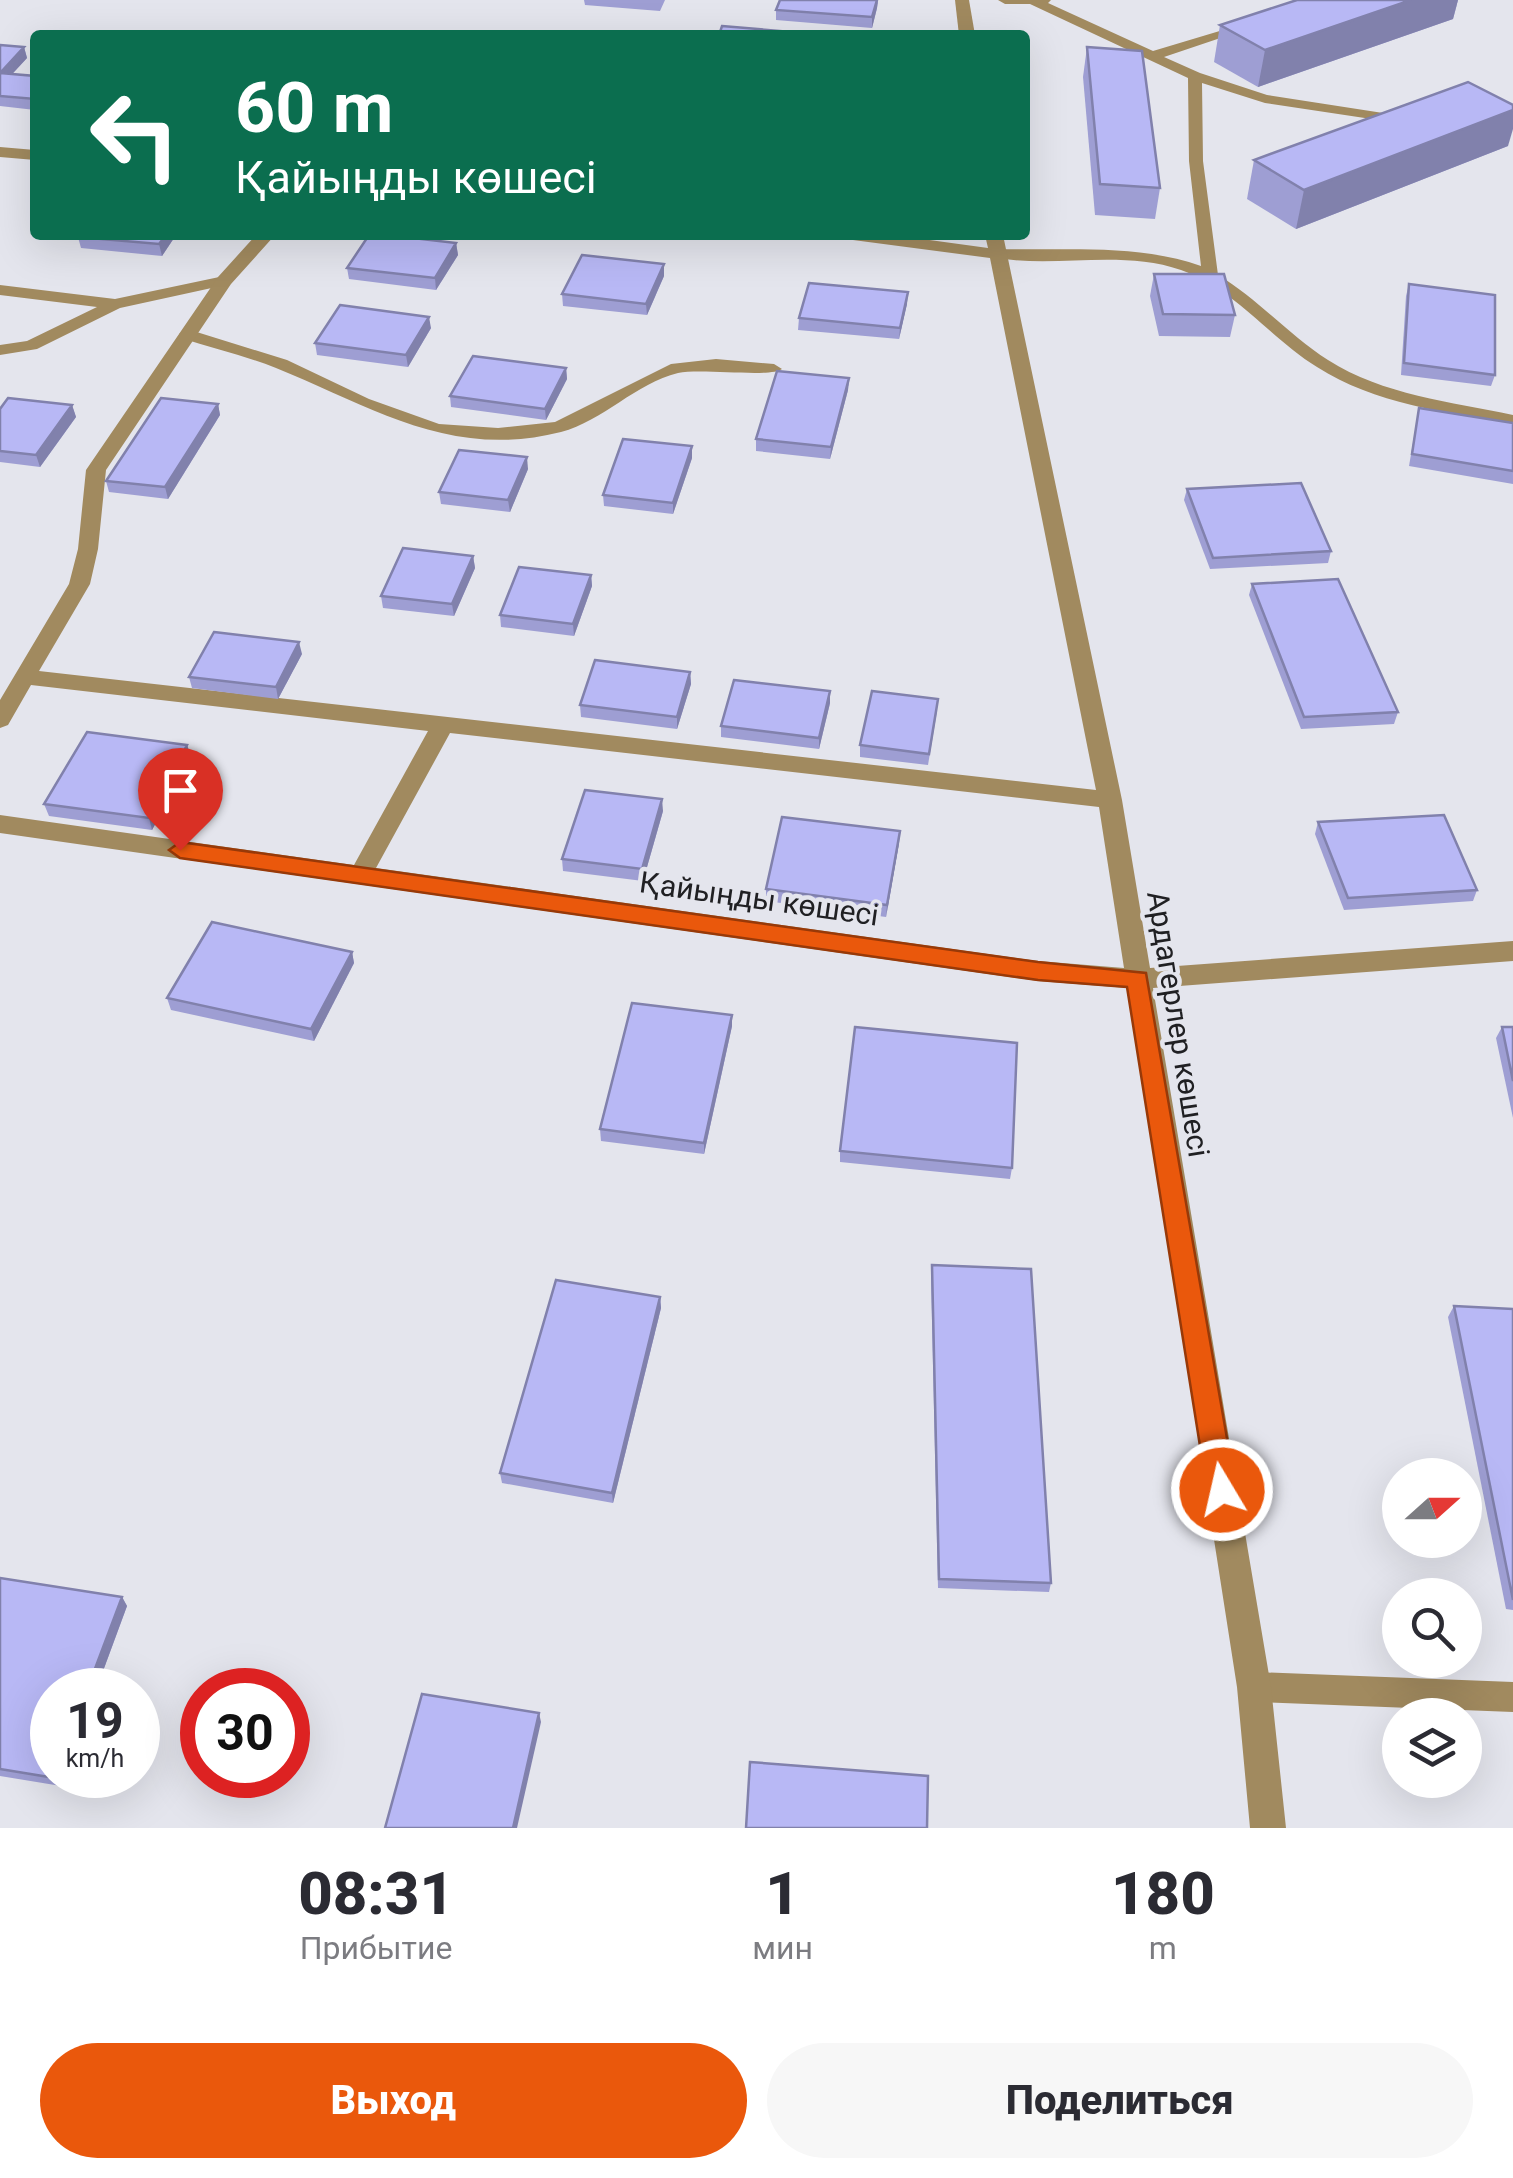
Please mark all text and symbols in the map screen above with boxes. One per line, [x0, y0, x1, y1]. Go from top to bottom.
text: 60 m [235, 67, 393, 149]
icon: left [70, 70, 200, 200]
text: Қайыңды көшесі [235, 151, 597, 204]
pin [138, 748, 223, 851]
icon: arrive [153, 763, 208, 818]
street label: Қайыңды көшесі [637, 864, 881, 933]
street label: Ардагерлер көшесі [1140, 888, 1217, 1160]
position arrow [1170, 1438, 1274, 1542]
north arrow [1382, 1458, 1482, 1558]
map controls [1382, 1458, 1482, 1798]
button: search [1382, 1578, 1482, 1678]
speed limit sign: 30 [180, 1668, 310, 1798]
text: 19 [66, 1692, 124, 1750]
button: layers [1382, 1698, 1482, 1798]
text: km/h [66, 1744, 124, 1773]
text: 08:31 [298, 1858, 454, 1929]
text: 1 [765, 1858, 800, 1929]
text: 180 [1111, 1858, 1215, 1929]
text: Прибытие [300, 1929, 452, 1967]
text: мин [752, 1929, 813, 1967]
text: m [1149, 1929, 1177, 1967]
button: Выход [40, 2043, 747, 2158]
button: Поделиться [767, 2043, 1473, 2158]

